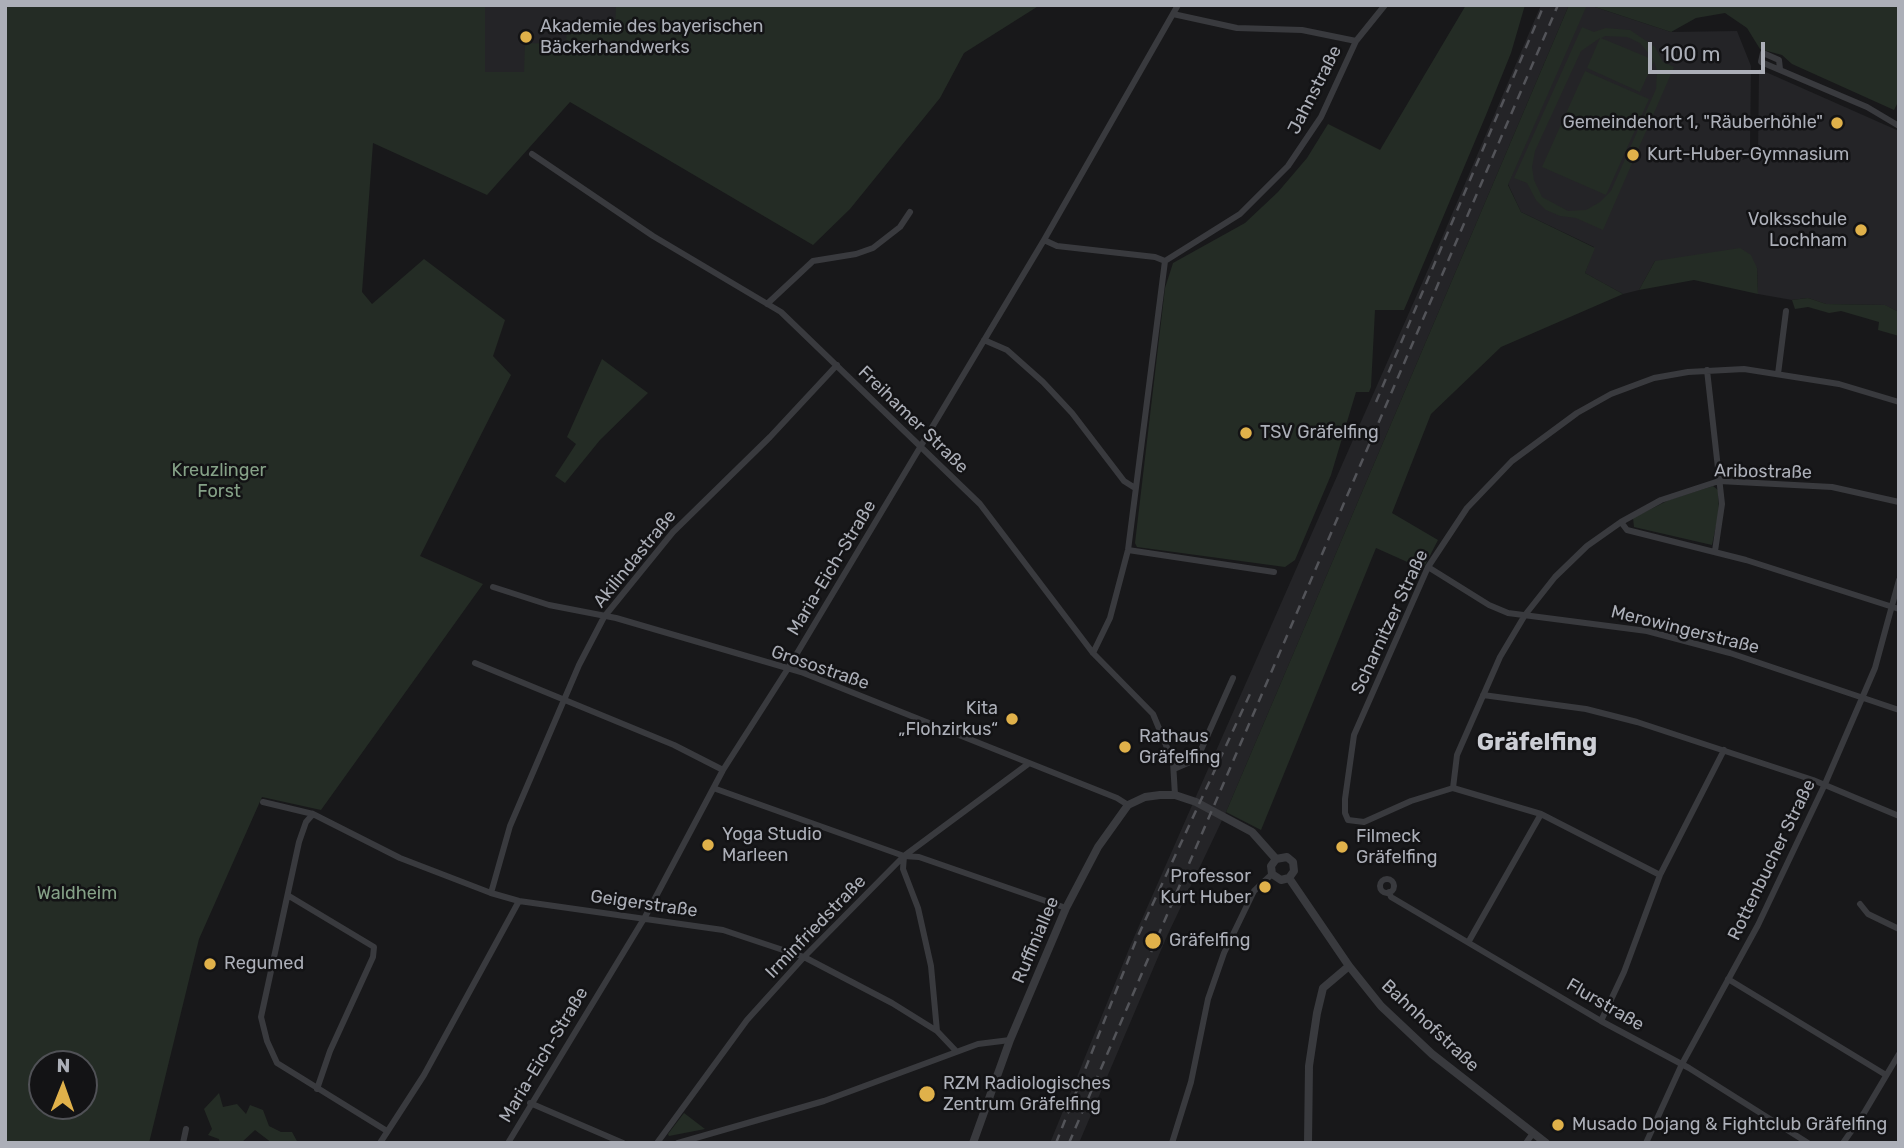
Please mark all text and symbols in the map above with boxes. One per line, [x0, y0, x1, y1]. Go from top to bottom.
place label: Akademie des bayerischen Bäckerhandwerks [540, 16, 764, 58]
scale bar [1652, 28, 1769, 72]
marker: Akademie des bayerischen Bäckerhandwerks [518, 29, 534, 45]
text: 100 m [1661, 41, 1720, 66]
street label: Jahnstraße [1283, 42, 1347, 138]
place label: Gemeindehort 1, "Räuberhöhle" [1562, 112, 1823, 134]
marker: Gemeindehort 1, "Räuberhöhle" [1829, 115, 1845, 131]
place label: Kurt-Huber-Gymnasium [1647, 144, 1849, 166]
marker: Kurt-Huber-Gymnasium [1625, 147, 1641, 163]
place label: Volksschule Lochham [1748, 209, 1847, 252]
marker: Volksschule Lochham [1853, 222, 1869, 238]
street label: Freihamer Straße [853, 362, 973, 478]
place label: TSV Gräfelfing [1260, 422, 1379, 444]
marker: TSV Gräfelfing [1238, 425, 1254, 441]
park label: Kreuzlinger Forst [172, 460, 266, 503]
street label: Aribostraße [1714, 460, 1812, 484]
street label: Maria-Eich-Straße [783, 496, 881, 640]
street label: Akilindastraße [589, 506, 681, 612]
street label: Scharnitzer Straße [1347, 546, 1433, 698]
street label: Merowingerstraße [1609, 601, 1761, 659]
street label: Grosostraße [768, 641, 872, 695]
place label: Kita „Flohzirkus“ [898, 698, 998, 740]
marker: Kita „Flohzirkus“ [1004, 711, 1020, 727]
place label: Rathaus Gräfelfing [1139, 726, 1221, 768]
district label: Gräfelfing [1477, 729, 1597, 757]
marker: Rathaus Gräfelfing [1117, 739, 1133, 755]
street label: Rottenbucher Straße [1724, 776, 1820, 944]
place label: Yoga Studio Marleen [722, 824, 822, 866]
place label: Filmeck Gräfelfing [1356, 826, 1438, 868]
marker: Yoga Studio Marleen [700, 837, 716, 853]
marker: Filmeck Gräfelfing [1334, 839, 1350, 855]
place label: Professor Kurt Huber [1160, 866, 1251, 908]
street label: Irminfriedstraße [761, 871, 871, 983]
marker: Professor Kurt Huber [1257, 879, 1273, 895]
park label: Waldheim [37, 883, 117, 905]
street label: Geigerstraße [589, 886, 699, 922]
street label: Ruffiniallee [1008, 893, 1064, 987]
place label: Gräfelfing [1169, 930, 1251, 952]
marker: Gräfelfing [1143, 931, 1163, 951]
place label: Regumed [224, 953, 304, 975]
marker: Regumed [202, 956, 218, 972]
street label: Flurstraße [1562, 974, 1648, 1036]
street label: Bahnhofstraße [1377, 975, 1483, 1077]
street label: Maria-Eich-Straße [495, 983, 593, 1127]
north arrow [28, 1050, 98, 1120]
text: N [56, 1054, 70, 1077]
place label: RZM Radiologisches Zentrum Gräfelfing [943, 1073, 1111, 1116]
marker: RZM Radiologisches Zentrum Gräfelfing [917, 1084, 937, 1104]
place label: Musado Dojang & Fightclub Gräfelfing [1572, 1114, 1887, 1136]
marker: Musado Dojang & Fightclub Gräfelfing [1550, 1117, 1566, 1133]

